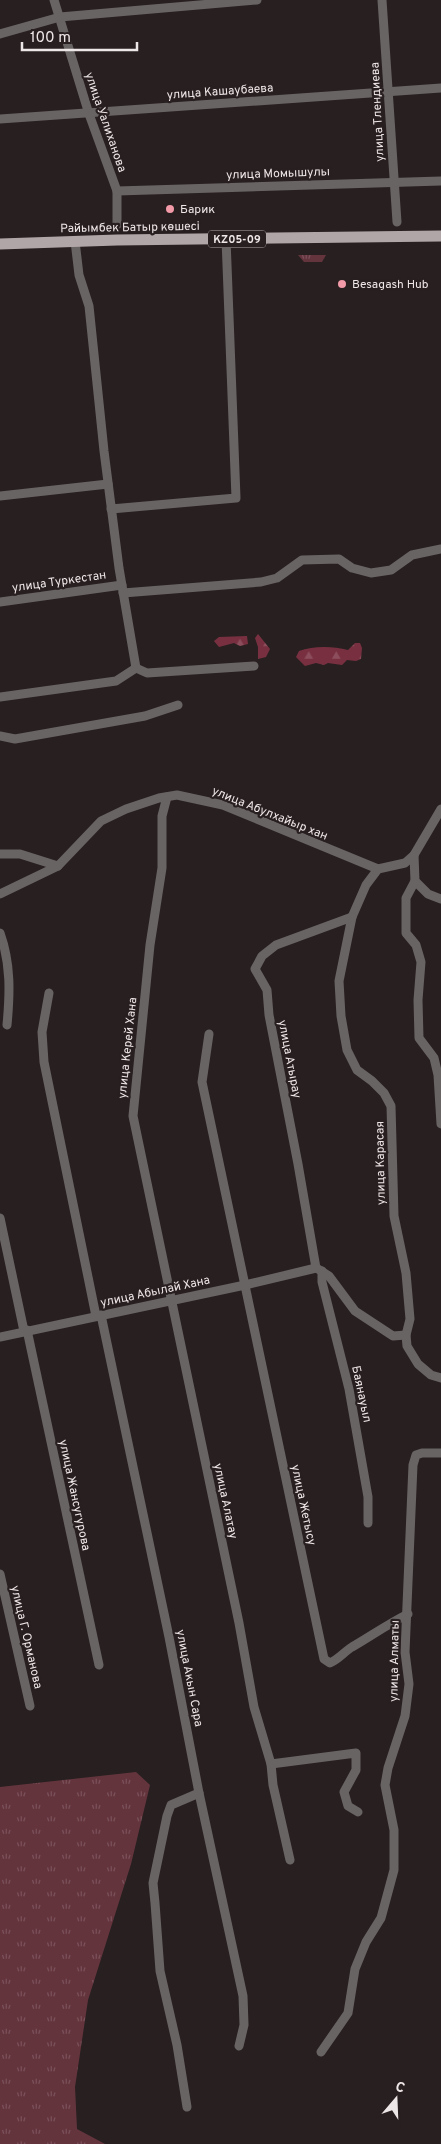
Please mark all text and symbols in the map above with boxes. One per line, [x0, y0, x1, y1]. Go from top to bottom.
scale bar [22, 20, 138, 52]
text: 100 m [30, 29, 71, 48]
street label: улица Тлендиева [367, 62, 389, 162]
street label: улица Уалиханова [80, 70, 130, 175]
street label: улица Кашаубаева [166, 80, 274, 104]
street label: улица Момышулы [226, 164, 330, 184]
place label: Барик [180, 202, 215, 218]
marker: Барик [164, 203, 176, 215]
street label: Райымбек Батыр көшесі [60, 219, 200, 237]
road number: KZ05-09 [208, 230, 266, 248]
place label: Besagash Hub [352, 277, 429, 293]
marker: Besagash Hub [336, 278, 348, 290]
street label: улица Туркестан [11, 567, 107, 597]
street label: улица Абулхайыр хан [209, 783, 330, 844]
street label: улица Керей Хана [115, 997, 141, 1100]
street label: улица Атырау [274, 1019, 304, 1100]
street label: улица Карасая [372, 1121, 390, 1205]
street label: улица Абылай Хана [99, 1273, 212, 1311]
street label: Баянауыл [347, 1364, 375, 1424]
street label: улица Жансугурова [54, 1438, 94, 1552]
street label: улица Алатау [209, 1462, 241, 1541]
street label: улица Жетысу [287, 1463, 319, 1547]
street label: улица Г. Орманова [6, 1584, 46, 1691]
street label: улица Алматы [386, 1620, 404, 1702]
street label: улица Акын Сара [172, 1628, 206, 1728]
north arrow [371, 2074, 421, 2124]
text: С [393, 2079, 407, 2098]

